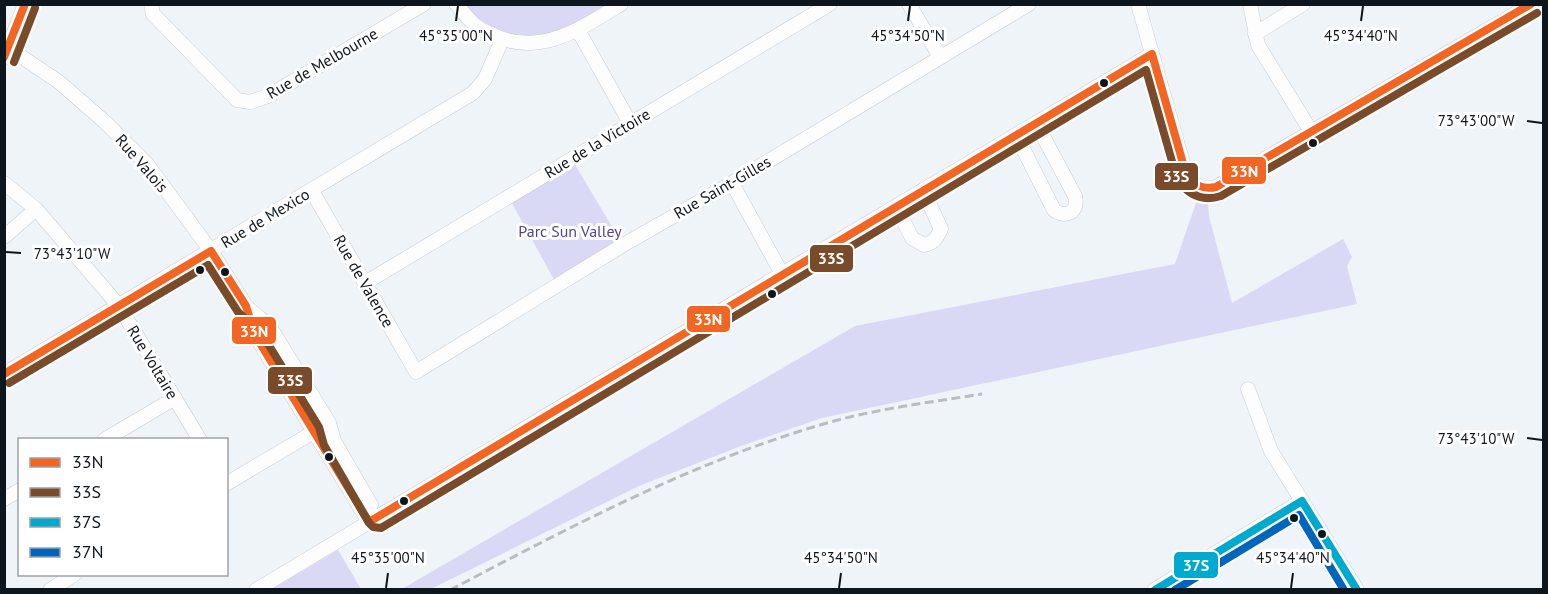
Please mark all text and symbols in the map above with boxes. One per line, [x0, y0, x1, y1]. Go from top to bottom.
street label: Rue de Melbourne [263, 23, 381, 103]
text: 45°35'00"N [419, 26, 493, 45]
text: 45°34'50"N [871, 26, 945, 45]
text: 45°34'40"N [1324, 26, 1398, 45]
unlabelled marker [1098, 77, 1110, 89]
street label: Rue de la Victoire [540, 104, 654, 182]
text: 73°43'00"W [1438, 111, 1515, 130]
street label: Rue Valois [111, 130, 173, 196]
unlabelled marker [1307, 137, 1319, 149]
street label: Rue Saint-Gilles [670, 151, 774, 223]
line badge: 33N [1221, 156, 1267, 185]
text: 33N [1230, 161, 1258, 181]
line badge: 33S [1154, 162, 1199, 191]
text: 33S [1163, 166, 1189, 186]
street label: Rue de Mexico [217, 184, 313, 252]
park label: Parc Sun Valley [518, 221, 622, 241]
street label: Rue de Valence [329, 231, 399, 331]
text: 73°43'10"W [34, 244, 111, 263]
line badge: 33S [809, 244, 854, 273]
text: 33S [818, 248, 844, 268]
unlabelled marker [194, 264, 206, 276]
unlabelled marker [219, 266, 231, 278]
unlabelled marker [766, 288, 778, 300]
line badge: 33N [686, 305, 731, 333]
text: 33N [694, 309, 722, 329]
line badge: 33N [231, 316, 277, 345]
street label: Rue Voltaire [123, 321, 183, 403]
text: 33N [240, 321, 268, 341]
line badge: 33S [267, 366, 313, 395]
text: 33S [277, 370, 303, 390]
text: 73°43'10"W [1438, 429, 1515, 448]
legend [18, 438, 228, 576]
text: 33N [72, 450, 104, 473]
unlabelled marker [323, 451, 335, 463]
text: 33S [72, 480, 101, 503]
unlabelled marker [398, 495, 410, 507]
text: 37S [72, 510, 101, 533]
unlabelled marker [1288, 512, 1300, 524]
unlabelled marker [1316, 528, 1328, 540]
text: 37N [72, 540, 104, 563]
text: 45°35'00"N [351, 548, 425, 567]
text: 45°34'50"N [804, 548, 878, 567]
text: 45°34'40"N [1256, 548, 1330, 567]
line badge: 37S [1173, 551, 1219, 579]
text: 37S [1183, 555, 1209, 575]

